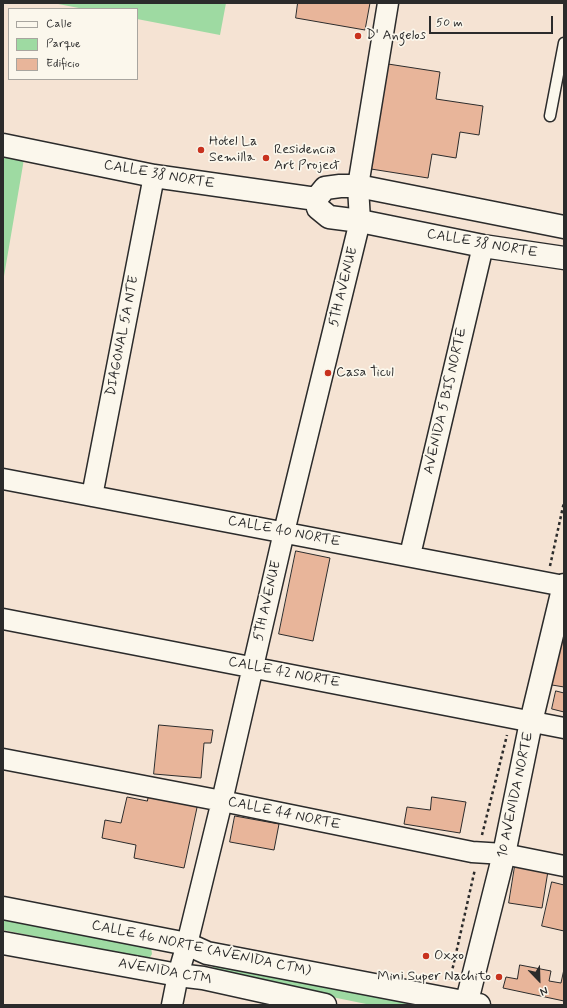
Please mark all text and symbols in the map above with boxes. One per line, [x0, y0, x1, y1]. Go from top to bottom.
legend [8, 8, 138, 80]
scale bar [431, 8, 555, 34]
text: 50 m [436, 15, 463, 31]
text: Calle [46, 16, 72, 32]
place label: D' Angelos [366, 28, 426, 44]
marker: D' Angelos [353, 31, 363, 41]
text: Parque [46, 36, 81, 52]
text: Edificio [46, 56, 80, 72]
place label: Hotel La Semilla [209, 134, 257, 166]
place label: Residencia Art Project [274, 142, 340, 174]
marker: Hotel La Semilla [196, 145, 206, 155]
marker: Residencia Art Project [261, 153, 271, 163]
street label: CALLE 38 NORTE [102, 157, 216, 193]
street label: CALLE 38 NORTE [425, 226, 539, 262]
street label: 5TH AVENUE [326, 245, 362, 329]
street label: DIAGONAL 5A NTE [103, 274, 143, 398]
street label: AVENIDA 5 BIS NORTE [421, 326, 471, 476]
place label: Casa Ticul [336, 365, 394, 381]
marker: Casa Ticul [323, 368, 333, 378]
street label: CALLE 40 NORTE [226, 513, 342, 551]
street label: 5TH AVENUE [251, 559, 285, 643]
street label: CALLE 42 NORTE [227, 654, 341, 692]
street label: 10 AVENIDA NORTE [494, 730, 538, 860]
street label: CALLE 44 NORTE [226, 794, 342, 834]
street label: CALLE 46 NORTE (AVENIDA CTM) [90, 918, 312, 980]
place label: Oxxo [434, 948, 464, 964]
marker: Oxxo [421, 951, 431, 961]
street label: AVENIDA CTM [117, 955, 213, 989]
north arrow [519, 960, 559, 1000]
place label: Mini Super Nachito [377, 969, 491, 985]
marker: Mini Super Nachito [494, 972, 504, 982]
text: N [538, 983, 550, 999]

